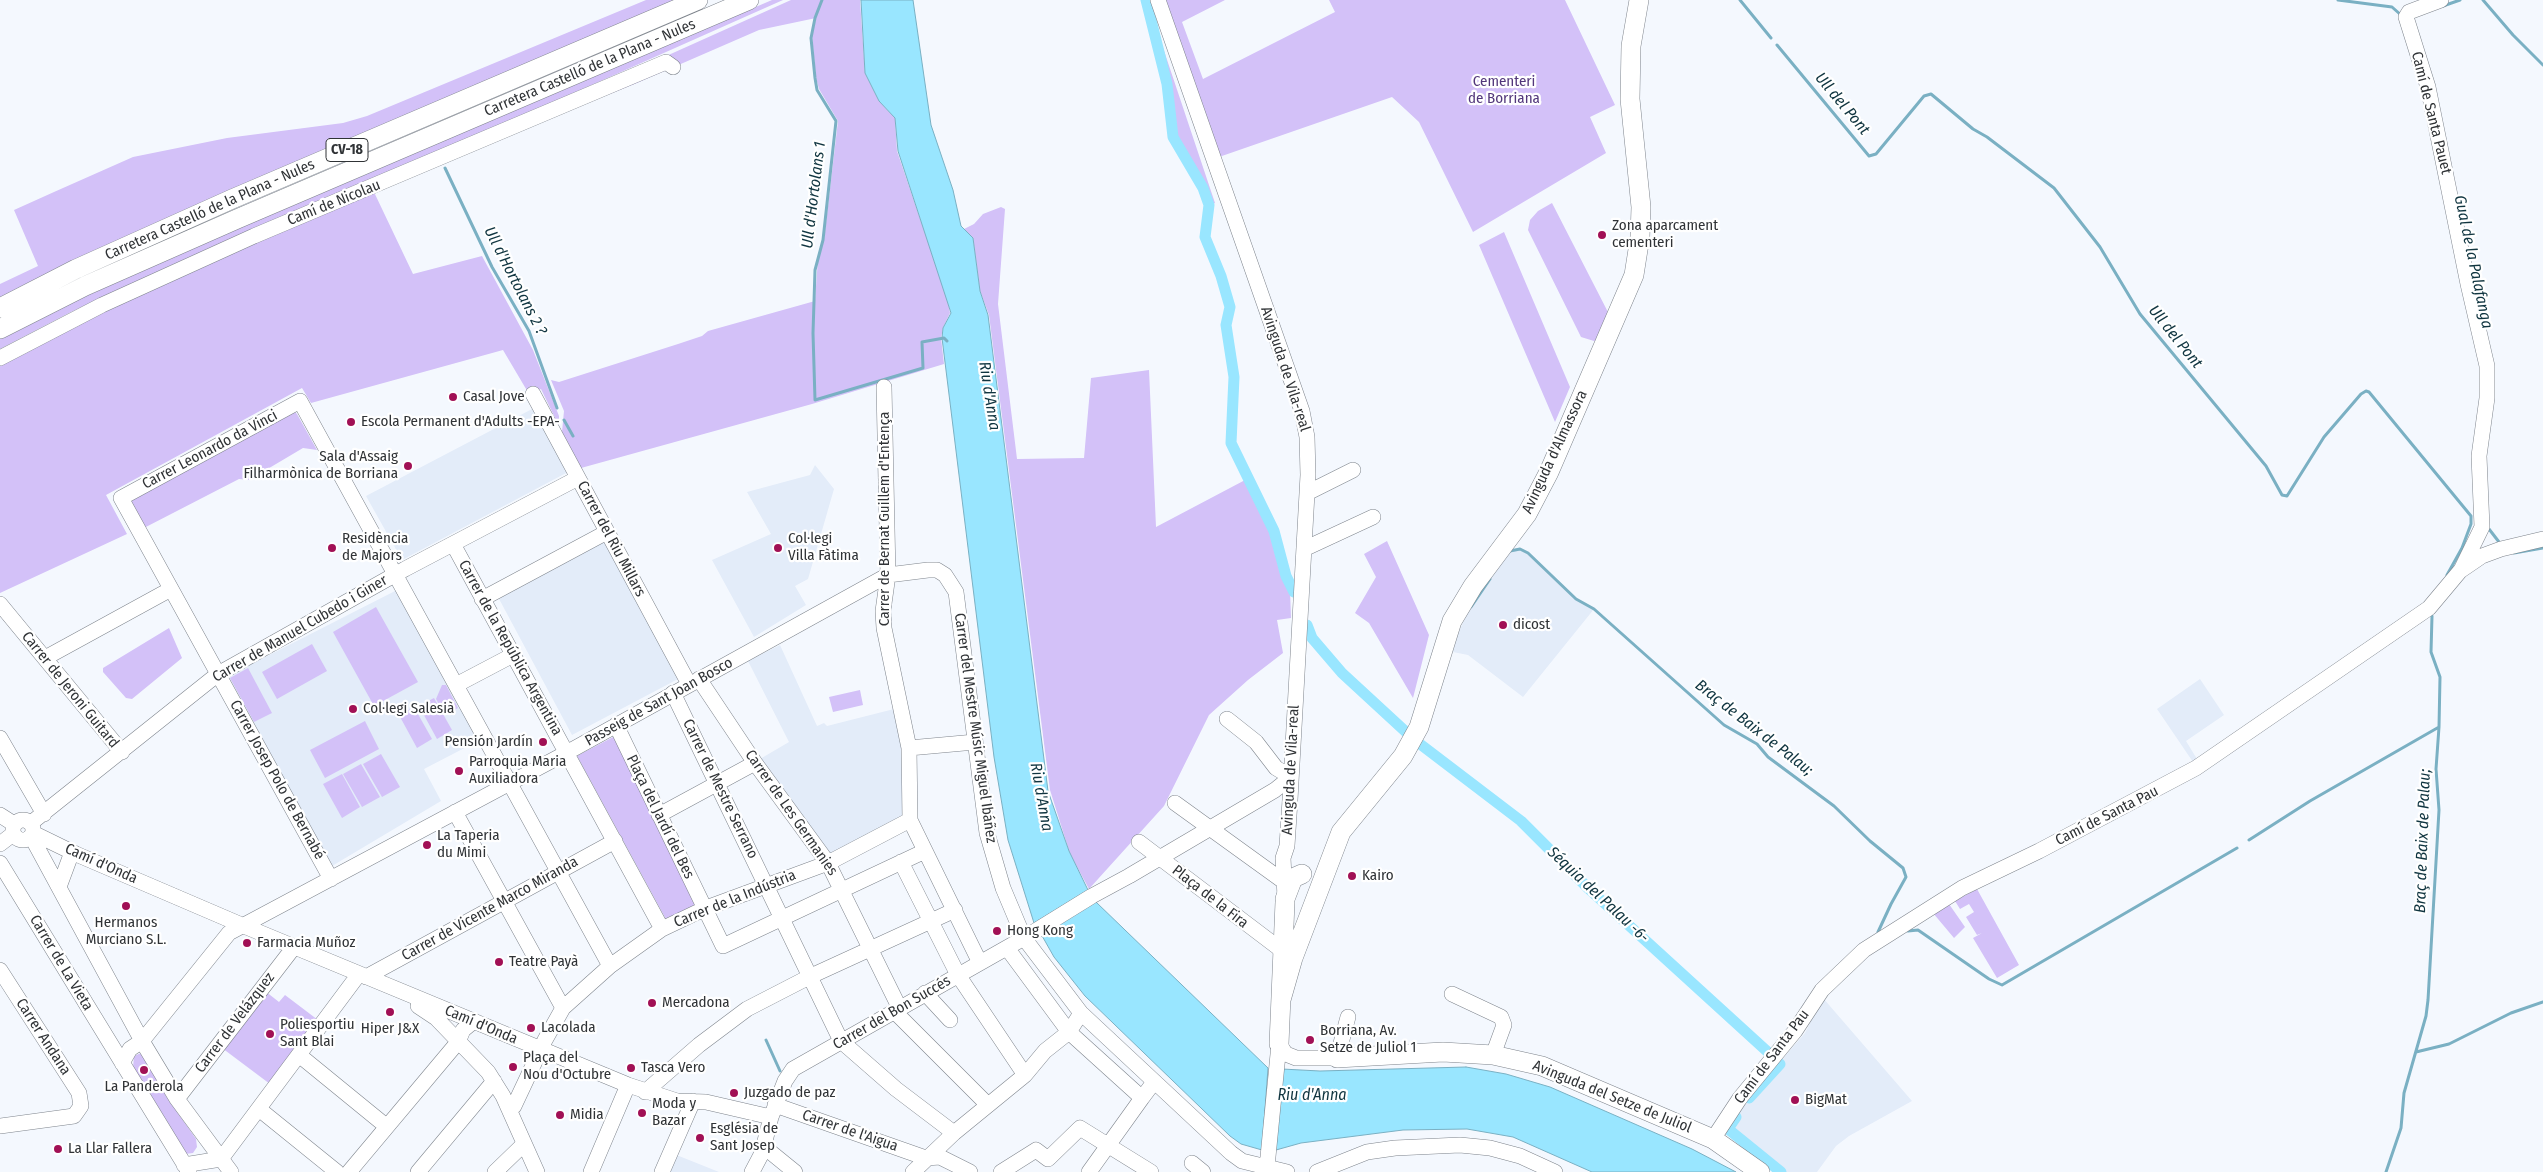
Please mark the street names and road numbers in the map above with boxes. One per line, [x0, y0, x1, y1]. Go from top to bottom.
street label: Carretera Castelló de la Plana - Nules [482, 15, 698, 121]
street label: Camí de Santa Pauet [2407, 50, 2455, 176]
road number: CV-18 [326, 138, 368, 162]
street label: Carretera Castelló de la Plana - Nules [102, 155, 318, 265]
street label: Camí de Nicolau [285, 176, 383, 230]
street label: Avinguda de Vila-real [1256, 304, 1314, 434]
street label: Avinguda d'Almassora [1519, 388, 1591, 516]
street label: Carrer Leonardo da Vinci [139, 407, 281, 493]
street label: Carrer de Bernat Guillem d'Entença [876, 412, 894, 626]
street label: Carrer del Riu Millars [573, 478, 649, 600]
street label: Carrer de la República Argentina [454, 557, 566, 739]
street label: Carrer de Manuel Cubedo i Giner [209, 571, 391, 687]
street label: Carrer del Mestre Músic Miguel Ibáñez [950, 612, 1000, 844]
street label: Carrer de Jeroni Guitard [17, 628, 123, 752]
street label: Passeig de Sant Joan Bosco [582, 654, 736, 750]
street label: Carrer Josep Polo de Bernabé [226, 697, 328, 863]
street label: Avinguda de Vila-real [1279, 705, 1303, 835]
street label: Carrer de Mestre Serrano [678, 716, 762, 862]
street label: Carrer de Les Germanies [741, 747, 841, 879]
street label: Plaça del Jardí del Bes [622, 752, 698, 882]
street label: Camí de Santa Pau [2052, 782, 2162, 850]
street label: Camí d'Onda [62, 840, 140, 888]
street label: Carrer de Vicente Marco Miranda [399, 853, 581, 965]
street label: Plaça de la Fira [1168, 862, 1252, 932]
street label: Carrer de la Indústria [671, 866, 799, 932]
street label: Carrer de La Vieta [25, 912, 97, 1014]
street label: Carrer de Velázquez [191, 969, 279, 1077]
street label: Carrer del Bon Succés [830, 972, 954, 1054]
street label: Carrer Andana [12, 995, 74, 1079]
street label: Camí d'Onda [442, 1002, 520, 1048]
street label: Camí de Santa Pau [1731, 1006, 1813, 1108]
street label: Avinguda del Setze de Juliol [1530, 1057, 1694, 1137]
street label: Carrer de l'Aigua [800, 1106, 900, 1156]

